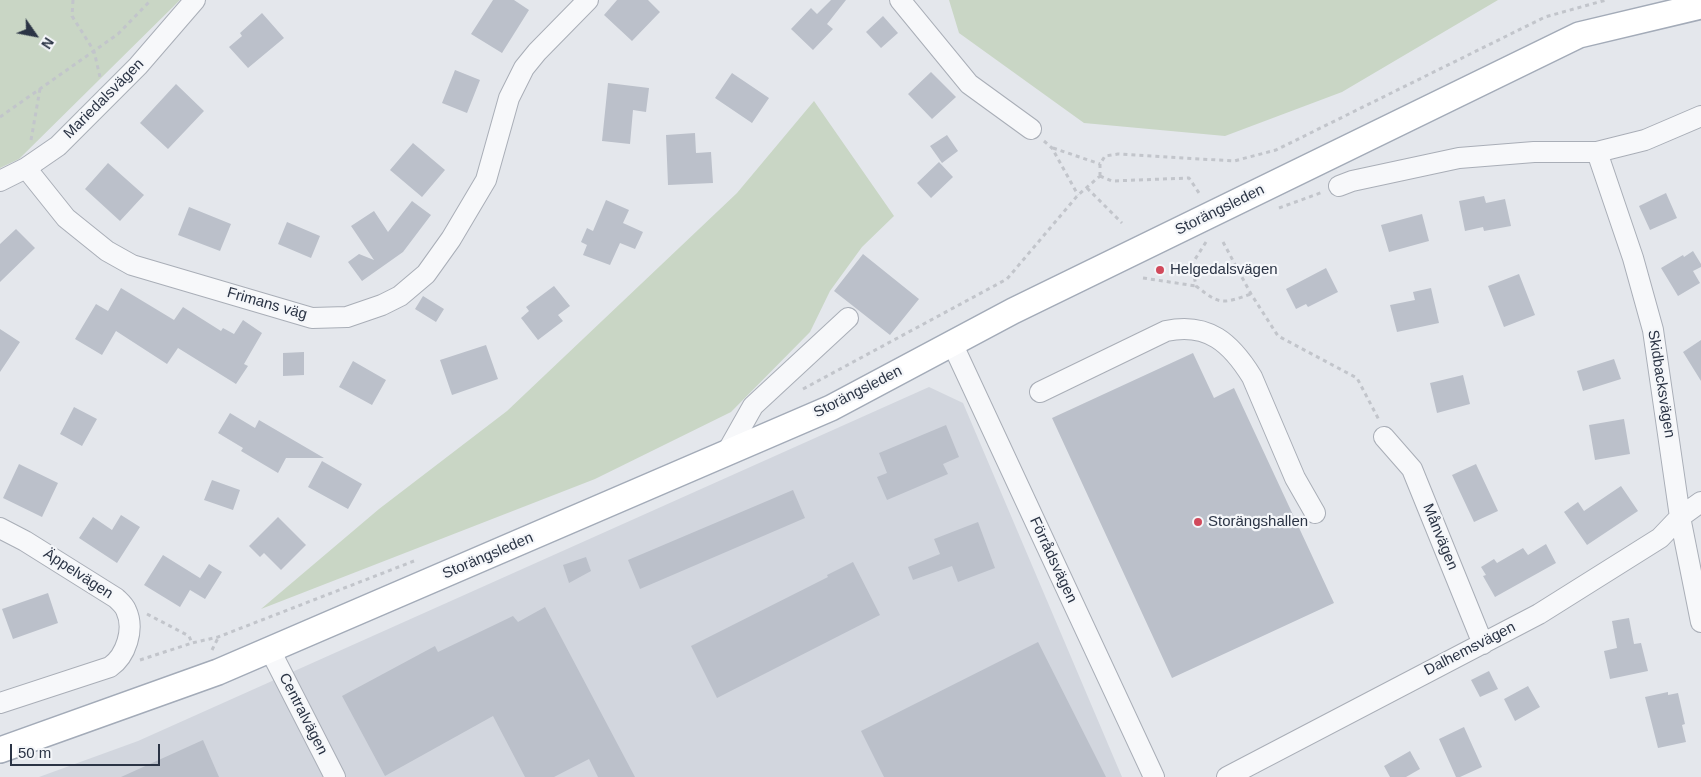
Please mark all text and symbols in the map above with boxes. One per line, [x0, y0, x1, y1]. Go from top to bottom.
north arrow [10, 10, 60, 60]
text: N [38, 35, 57, 52]
street label: Mariedalsvägen [60, 55, 148, 143]
street label: Storängsleden [1173, 181, 1267, 239]
place label: Helgedalsvägen [1170, 261, 1278, 279]
marker: Helgedalsvägen [1154, 264, 1166, 276]
street label: Frimans väg [225, 284, 309, 324]
street label: Skidbacksvägen [1644, 329, 1678, 439]
street label: Storängsleden [811, 362, 905, 422]
street label: Månvägen [1419, 501, 1461, 573]
place label: Storängshallen [1208, 513, 1308, 531]
street label: Förrådsvägen [1025, 514, 1081, 606]
marker: Storängshallen [1192, 516, 1204, 528]
street label: Storängsleden [440, 529, 536, 583]
street label: Äppelvägen [40, 545, 116, 603]
street label: Dalhemsvägen [1421, 618, 1519, 680]
street label: Centralvägen [275, 670, 331, 758]
scale bar [12, 734, 162, 766]
text: 50 m [18, 744, 51, 761]

